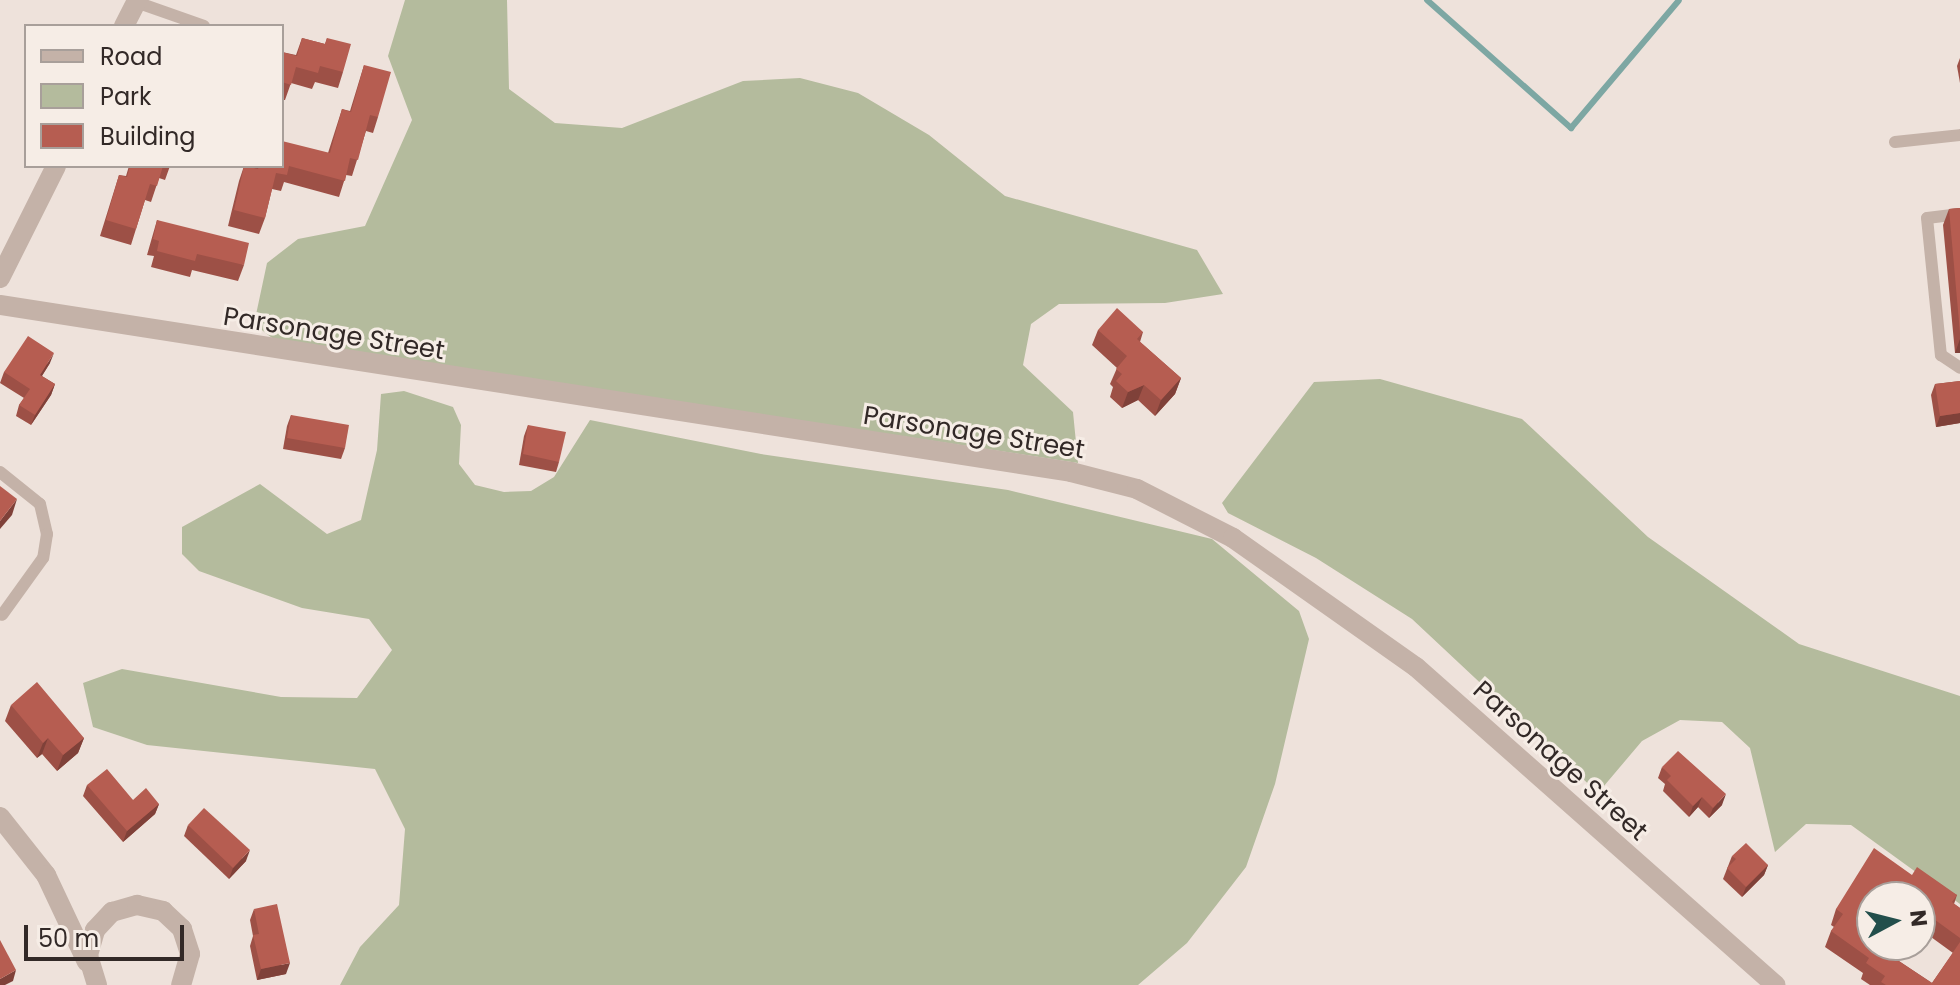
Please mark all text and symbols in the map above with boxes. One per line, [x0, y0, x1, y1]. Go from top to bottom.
legend [24, 24, 284, 168]
text: Road [100, 40, 162, 73]
text: Park [100, 80, 151, 113]
text: Building [100, 120, 196, 153]
street label: Parsonage Street [221, 301, 447, 367]
street label: Parsonage Street [861, 400, 1087, 466]
street label: Parsonage Street [1467, 675, 1653, 847]
north arrow [1856, 881, 1936, 961]
text: N [1902, 908, 1935, 928]
scale bar [28, 909, 188, 959]
text: 50 m [38, 922, 99, 955]

